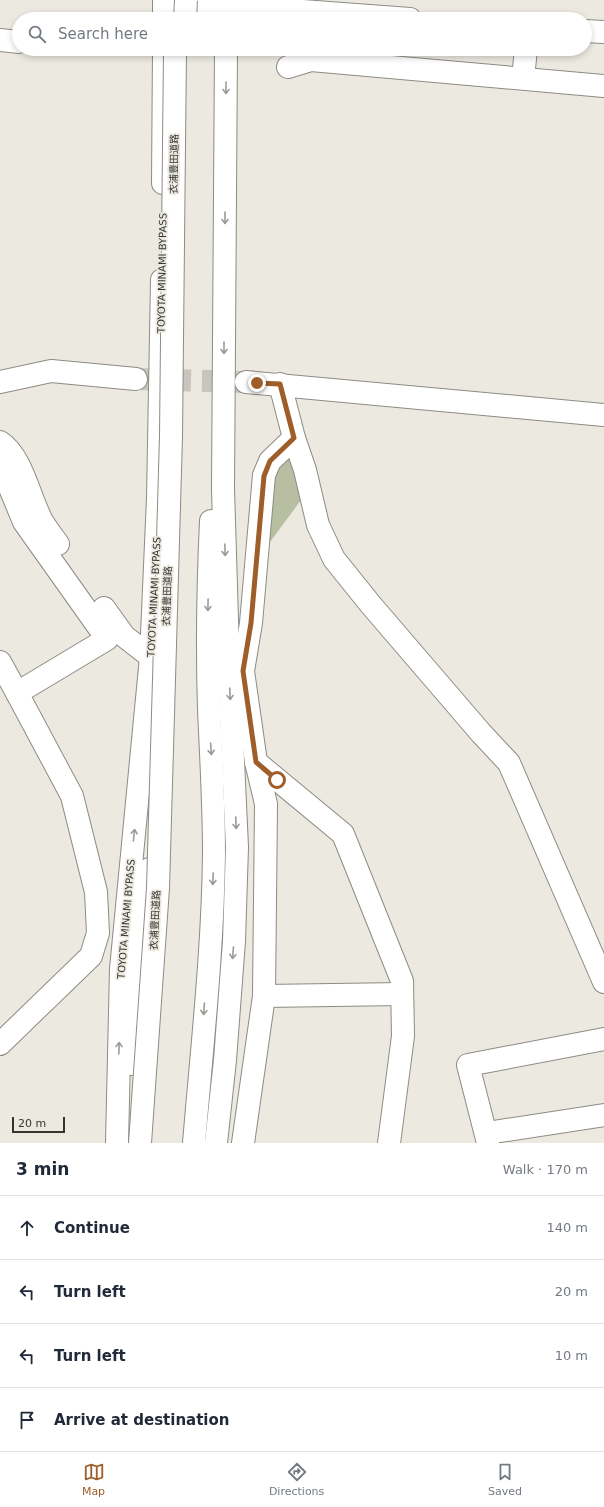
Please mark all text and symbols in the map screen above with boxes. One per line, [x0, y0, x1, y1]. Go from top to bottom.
search box [12, 12, 592, 56]
icon: search [26, 23, 48, 45]
text: Search here [58, 25, 148, 43]
one-way arrow [222, 81, 230, 94]
street label: 衣浦豊田道路 [168, 134, 180, 195]
one-way arrow [221, 211, 229, 224]
street label: TOYOTA MINAMI BYPASS [155, 213, 169, 334]
one-way arrow [220, 341, 228, 354]
route end [248, 374, 266, 392]
street label: TOYOTA MINAMI BYPASS [145, 537, 163, 658]
one-way arrow [221, 543, 229, 556]
street label: 衣浦豊田道路 [160, 566, 174, 627]
one-way arrow [204, 598, 212, 611]
one-way arrow [226, 687, 234, 700]
one-way arrow [208, 742, 215, 755]
route start [268, 771, 286, 789]
one-way arrow [233, 816, 240, 829]
one-way arrow [130, 829, 137, 842]
street label: TOYOTA MINAMI BYPASS [115, 859, 137, 980]
one-way arrow [209, 872, 216, 885]
street label: 衣浦豊田道路 [148, 890, 162, 951]
one-way arrow [230, 946, 237, 959]
one-way arrow [201, 1002, 208, 1015]
one-way arrow [115, 1042, 123, 1055]
scale bar [12, 1115, 65, 1134]
text: 20 m [18, 1117, 46, 1130]
text: 3 min [16, 1159, 69, 1179]
text: Walk · 170 m [503, 1162, 588, 1177]
icon: ahead [16, 1217, 38, 1239]
text: Continue [54, 1219, 130, 1237]
text: 140 m [546, 1220, 588, 1235]
icon: left [16, 1281, 38, 1303]
text: Turn left [54, 1283, 126, 1301]
text: 20 m [555, 1284, 588, 1299]
icon: left [16, 1345, 38, 1367]
text: Turn left [54, 1347, 126, 1365]
text: 10 m [555, 1348, 588, 1363]
icon: arrive [16, 1409, 38, 1431]
text: Arrive at destination [54, 1411, 229, 1429]
tab: Map [82, 1461, 105, 1498]
tab: Directions [269, 1461, 324, 1498]
tab: Saved [488, 1461, 522, 1498]

